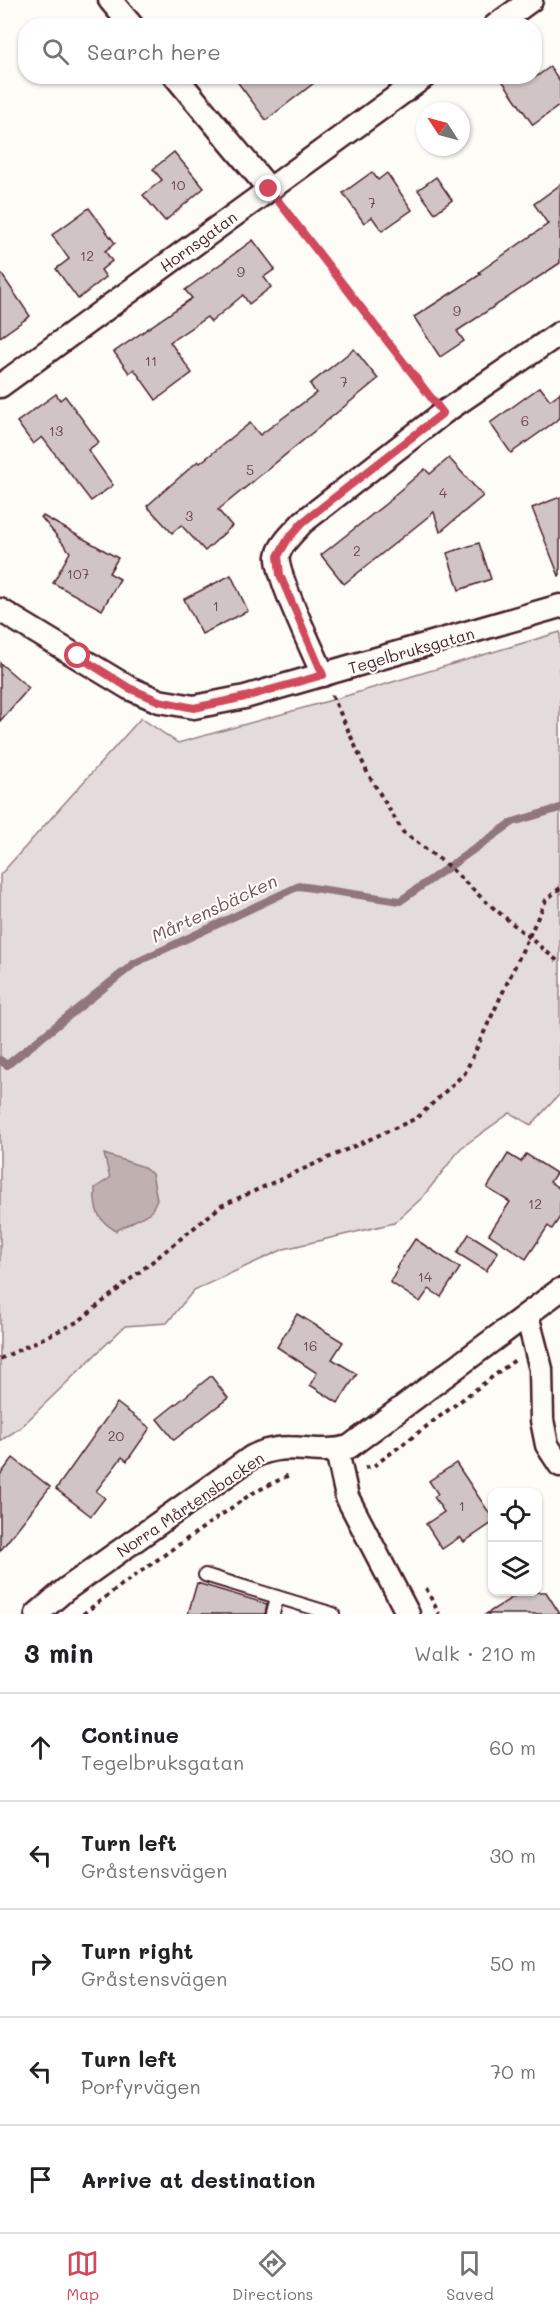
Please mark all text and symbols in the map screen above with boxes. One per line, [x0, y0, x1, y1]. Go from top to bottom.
search box [18, 18, 542, 84]
icon: search [39, 35, 72, 68]
text: Search here [87, 37, 221, 66]
north arrow [416, 102, 470, 156]
house number: 10 [171, 175, 186, 194]
route end [255, 175, 281, 201]
house number: 7 [368, 193, 376, 212]
street label: Hornsgatan [155, 206, 241, 276]
house number: 12 [80, 246, 94, 265]
house number: 9 [237, 262, 245, 281]
house number: 9 [453, 301, 461, 320]
house number: 11 [145, 351, 157, 370]
house number: 7 [340, 372, 348, 391]
house number: 6 [521, 411, 529, 430]
house number: 13 [49, 421, 63, 440]
house number: 5 [246, 460, 254, 479]
house number: 4 [439, 483, 448, 502]
house number: 3 [185, 506, 193, 525]
house number: 2 [353, 541, 361, 560]
house number: 107 [67, 564, 90, 583]
house number: 1 [213, 596, 219, 615]
street label: Tegelbruksgatan [345, 622, 477, 678]
route start [64, 642, 90, 668]
water label: Mårtensbäcken [147, 868, 281, 948]
house number: 12 [528, 1194, 542, 1213]
house number: 14 [418, 1267, 433, 1286]
house number: 16 [303, 1336, 317, 1355]
house number: 20 [108, 1426, 125, 1445]
street label: Norra Mårtensbacken [112, 1447, 268, 1561]
map controls [488, 1488, 542, 1596]
button: locate [488, 1488, 542, 1542]
house number: 1 [459, 1496, 465, 1515]
button: layers [488, 1542, 542, 1596]
text: 3 min [24, 1636, 93, 1670]
text: Walk · 210 m [414, 1640, 536, 1666]
text: Continue [81, 1720, 179, 1749]
icon: ahead [24, 1731, 57, 1764]
text: 60 m [489, 1734, 536, 1760]
text: Tegelbruksgatan [81, 1749, 244, 1775]
text: Turn left [81, 1828, 177, 1857]
icon: left [24, 1839, 57, 1872]
text: 30 m [490, 1842, 536, 1868]
text: Gråstensvägen [81, 1857, 227, 1883]
text: Turn right [81, 1936, 193, 1965]
icon: right [24, 1947, 57, 1980]
text: 50 m [490, 1950, 536, 1976]
text: Gråstensvägen [81, 1965, 227, 1991]
text: Turn left [81, 2044, 177, 2073]
icon: left [24, 2055, 57, 2088]
text: 70 m [490, 2058, 536, 2084]
text: Porfyrvägen [81, 2073, 201, 2099]
icon: arrive [24, 2163, 57, 2196]
text: Arrive at destination [81, 2165, 316, 2194]
tab: Map [66, 2247, 99, 2304]
tab: Directions [232, 2247, 313, 2304]
tab: Saved [446, 2247, 494, 2304]

